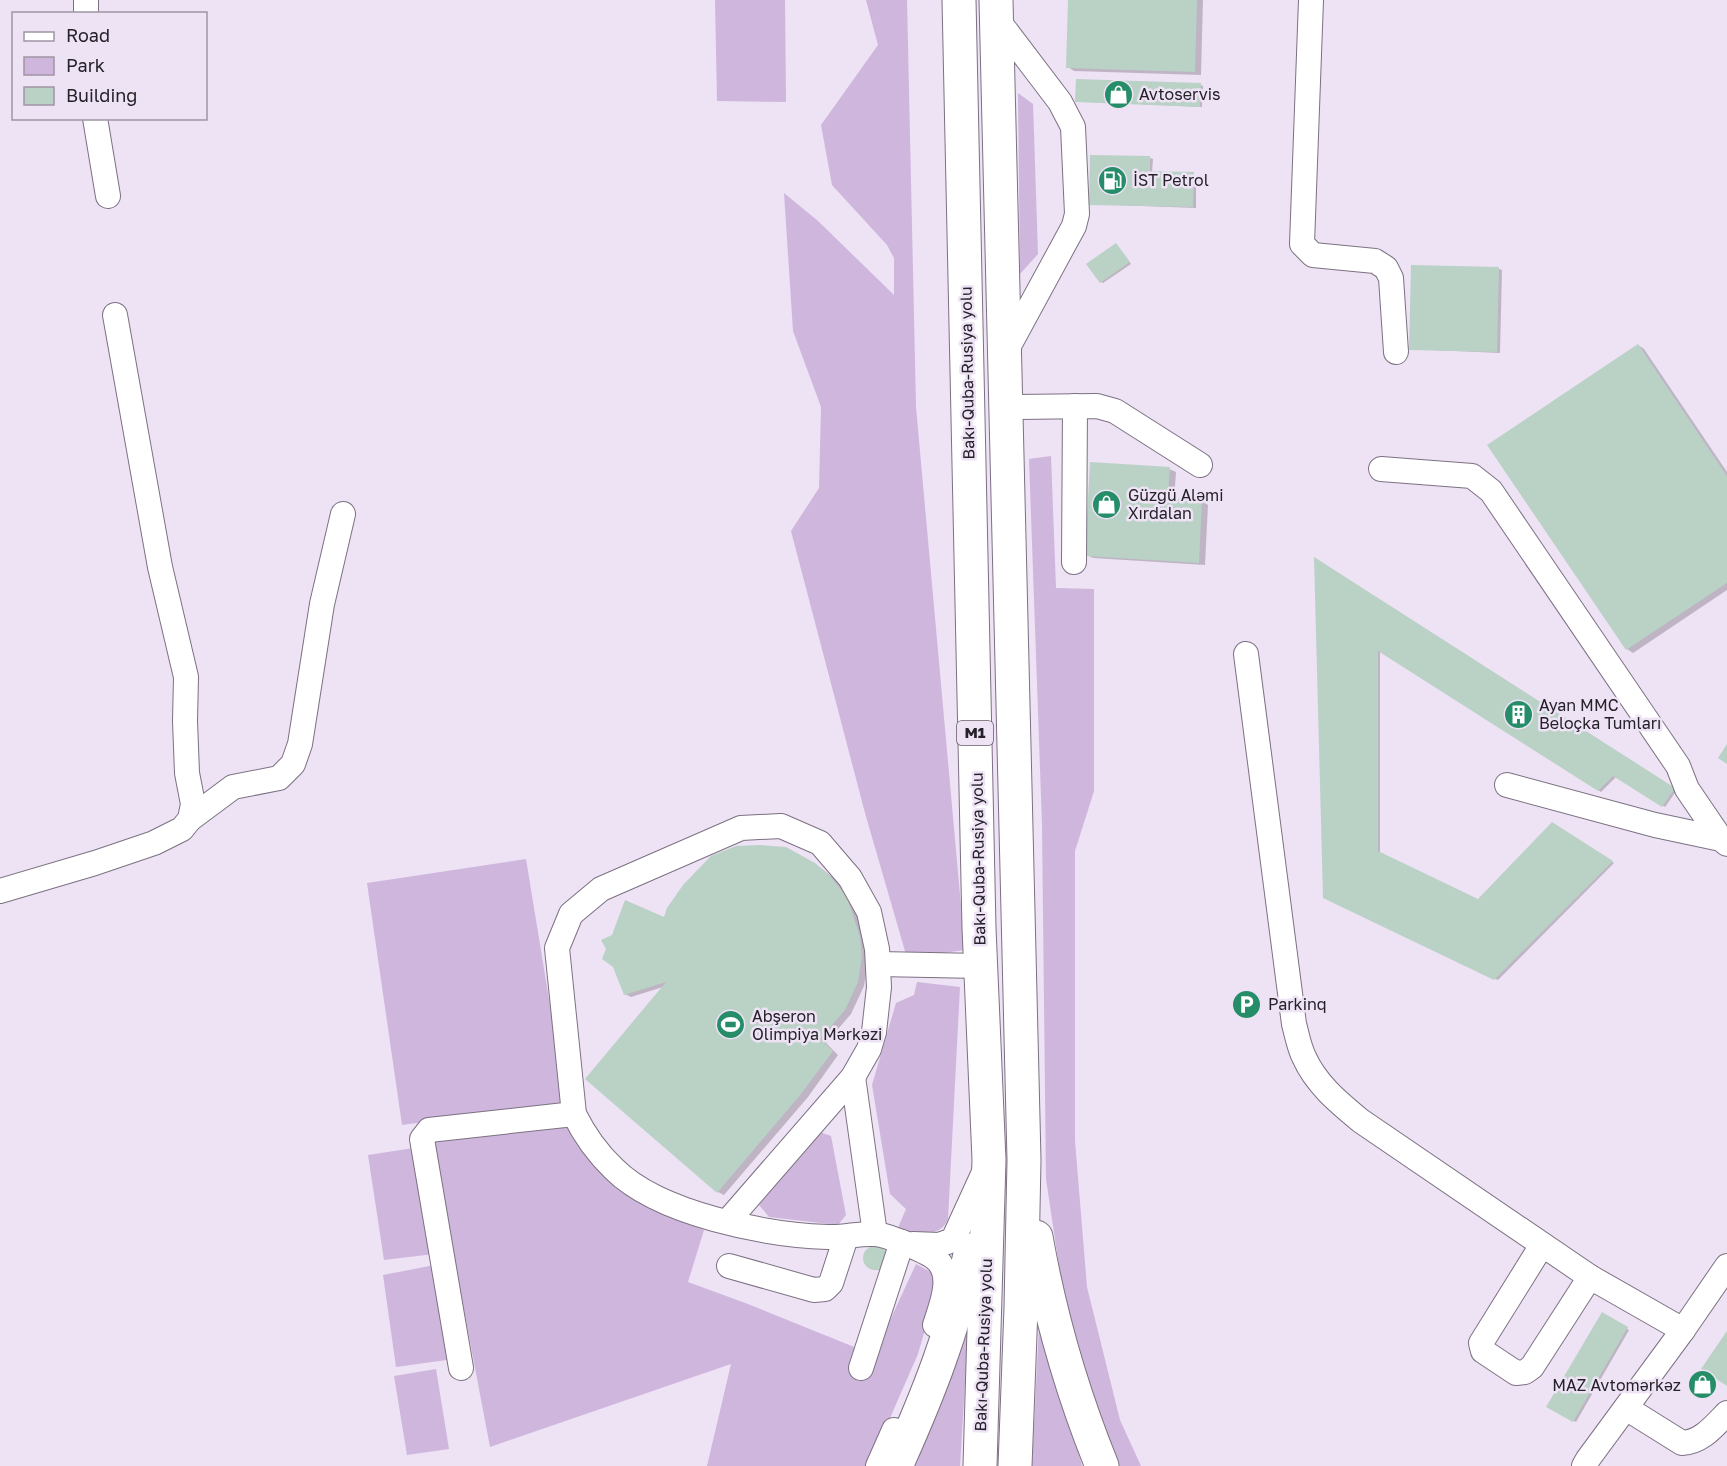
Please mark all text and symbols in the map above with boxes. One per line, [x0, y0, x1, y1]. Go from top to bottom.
legend [12, 12, 207, 120]
text: Road [66, 24, 110, 46]
text: Park [66, 54, 105, 76]
shop icon: Avtoservis [1102, 78, 1134, 110]
text: Building [66, 84, 137, 106]
place label: Avtoservis [1139, 84, 1220, 104]
fuel station icon: İST Petrol [1096, 164, 1128, 196]
place label: İST Petrol [1133, 170, 1209, 190]
street label: Bakı-Quba-Rusiya yolu [955, 286, 979, 460]
place label: Güzgü Aləmi Xırdalan [1128, 485, 1224, 523]
shop icon: Güzgü Aləmi Xırdalan [1091, 488, 1123, 520]
place label: Ayan MMC Beloçka Tumları [1539, 695, 1661, 733]
building icon: Ayan MMC Beloçka Tumları [1502, 698, 1534, 730]
road number: M1 [957, 721, 993, 745]
street label: Bakı-Quba-Rusiya yolu [966, 772, 990, 946]
parking icon: Parkinq [1231, 988, 1263, 1020]
place label: Parkinq [1268, 994, 1327, 1014]
place label: Abşeron Olimpiya Mərkəzi [752, 1006, 882, 1044]
sports icon: Abşeron Olimpiya Mərkəzi [715, 1009, 747, 1041]
street label: Bakı-Quba-Rusiya yolu [970, 1258, 996, 1432]
shop icon: MAZ Avtomərkəz [1686, 1369, 1718, 1401]
place label: MAZ Avtomərkəz [1552, 1375, 1681, 1395]

